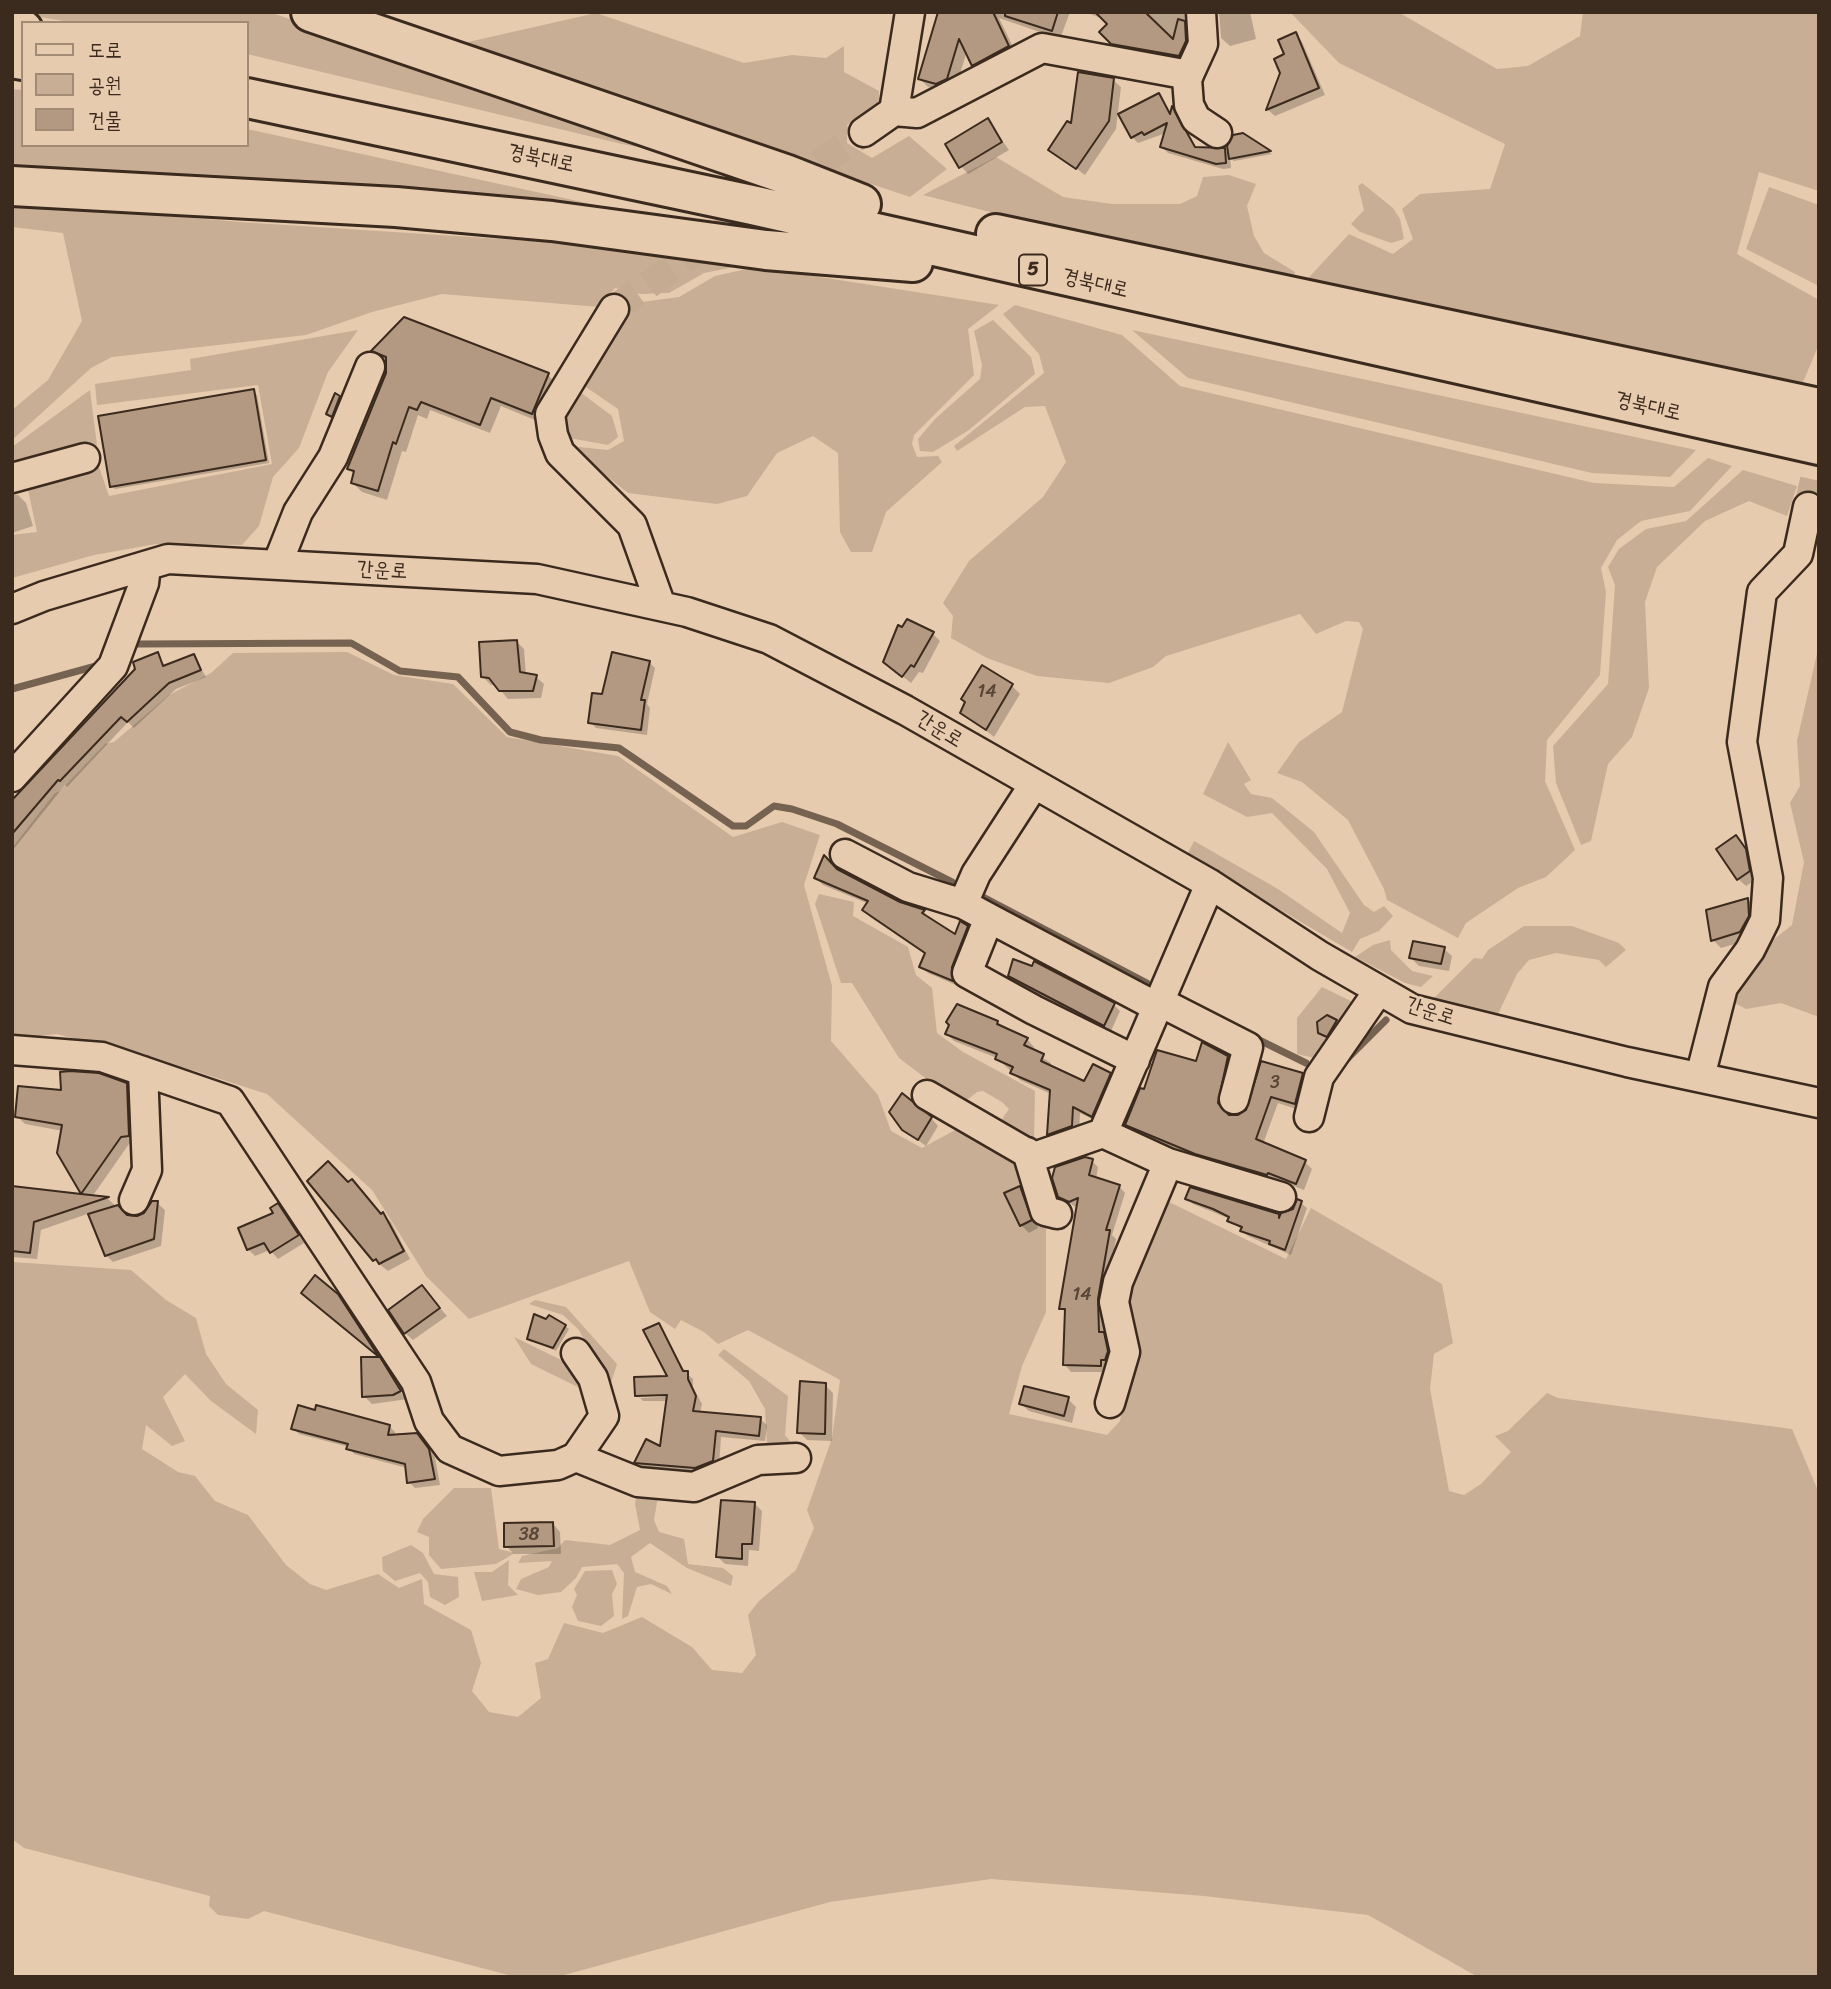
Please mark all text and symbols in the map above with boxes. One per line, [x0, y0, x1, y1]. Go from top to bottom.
legend [21, 21, 248, 147]
text: 도로 [88, 31, 122, 69]
text: 공원 [88, 66, 122, 104]
text: 건물 [88, 101, 122, 139]
street label: 경북대로 [505, 140, 577, 178]
road number: 5 [1019, 254, 1047, 286]
street label: 경북대로 [1059, 264, 1131, 304]
street label: 경북대로 [1612, 387, 1684, 427]
street label: 간운로 [356, 557, 408, 585]
house number: 14 [978, 681, 996, 703]
street label: 간운로 [911, 706, 967, 754]
street label: 간운로 [1402, 992, 1458, 1032]
house number: 3 [1270, 1072, 1280, 1094]
house number: 14 [1073, 1284, 1091, 1306]
house number: 38 [519, 1524, 539, 1546]

